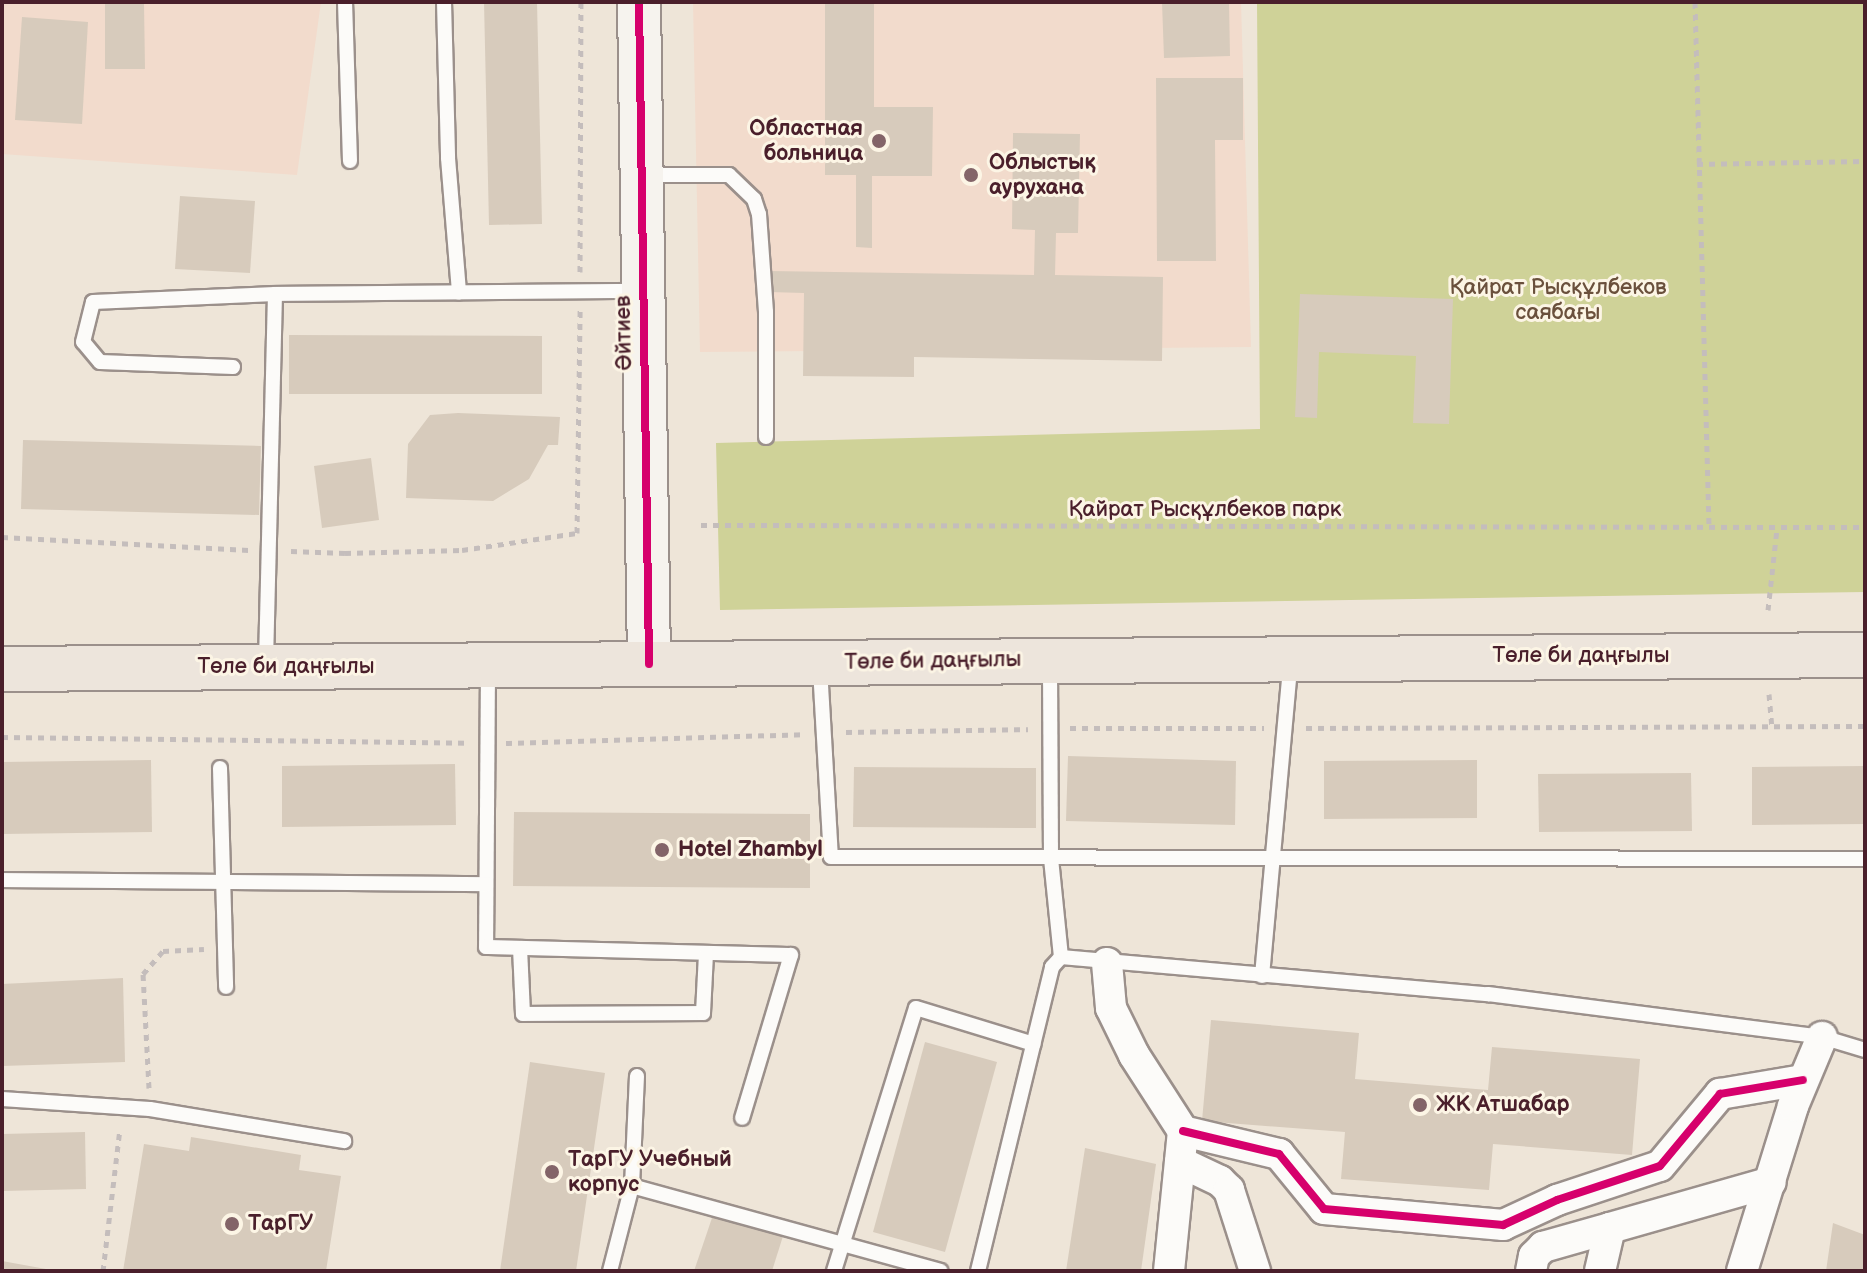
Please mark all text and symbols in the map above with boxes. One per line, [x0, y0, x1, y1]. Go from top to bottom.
place label: Областная больница [749, 115, 863, 166]
marker: Областная больница [870, 132, 888, 150]
place label: Облыстық аурухана [989, 149, 1096, 200]
marker: Облыстық аурухана [960, 164, 982, 186]
park label: Қайрат Рысқұлбеков саябағы [1449, 274, 1667, 326]
street label: Әйтиев [610, 295, 638, 371]
street label: Қайрат Рысқұлбеков парк [1069, 497, 1341, 523]
street label: Төле би даңғылы [1493, 643, 1669, 669]
street label: Төле би даңғылы [844, 646, 1022, 676]
street label: Төле би даңғылы [198, 654, 374, 680]
place label: Hotel Zhambyl [678, 837, 823, 863]
marker: Hotel Zhambyl [653, 841, 671, 859]
place label: ЖК Атшабар [1436, 1092, 1569, 1118]
marker: ЖК Атшабар [1411, 1096, 1429, 1114]
place label: ТарГУ Учебный корпус [568, 1146, 732, 1198]
marker: ТарГУ Учебный корпус [543, 1163, 561, 1181]
place label: ТарГУ [248, 1211, 313, 1237]
marker: ТарГУ [223, 1215, 241, 1233]

